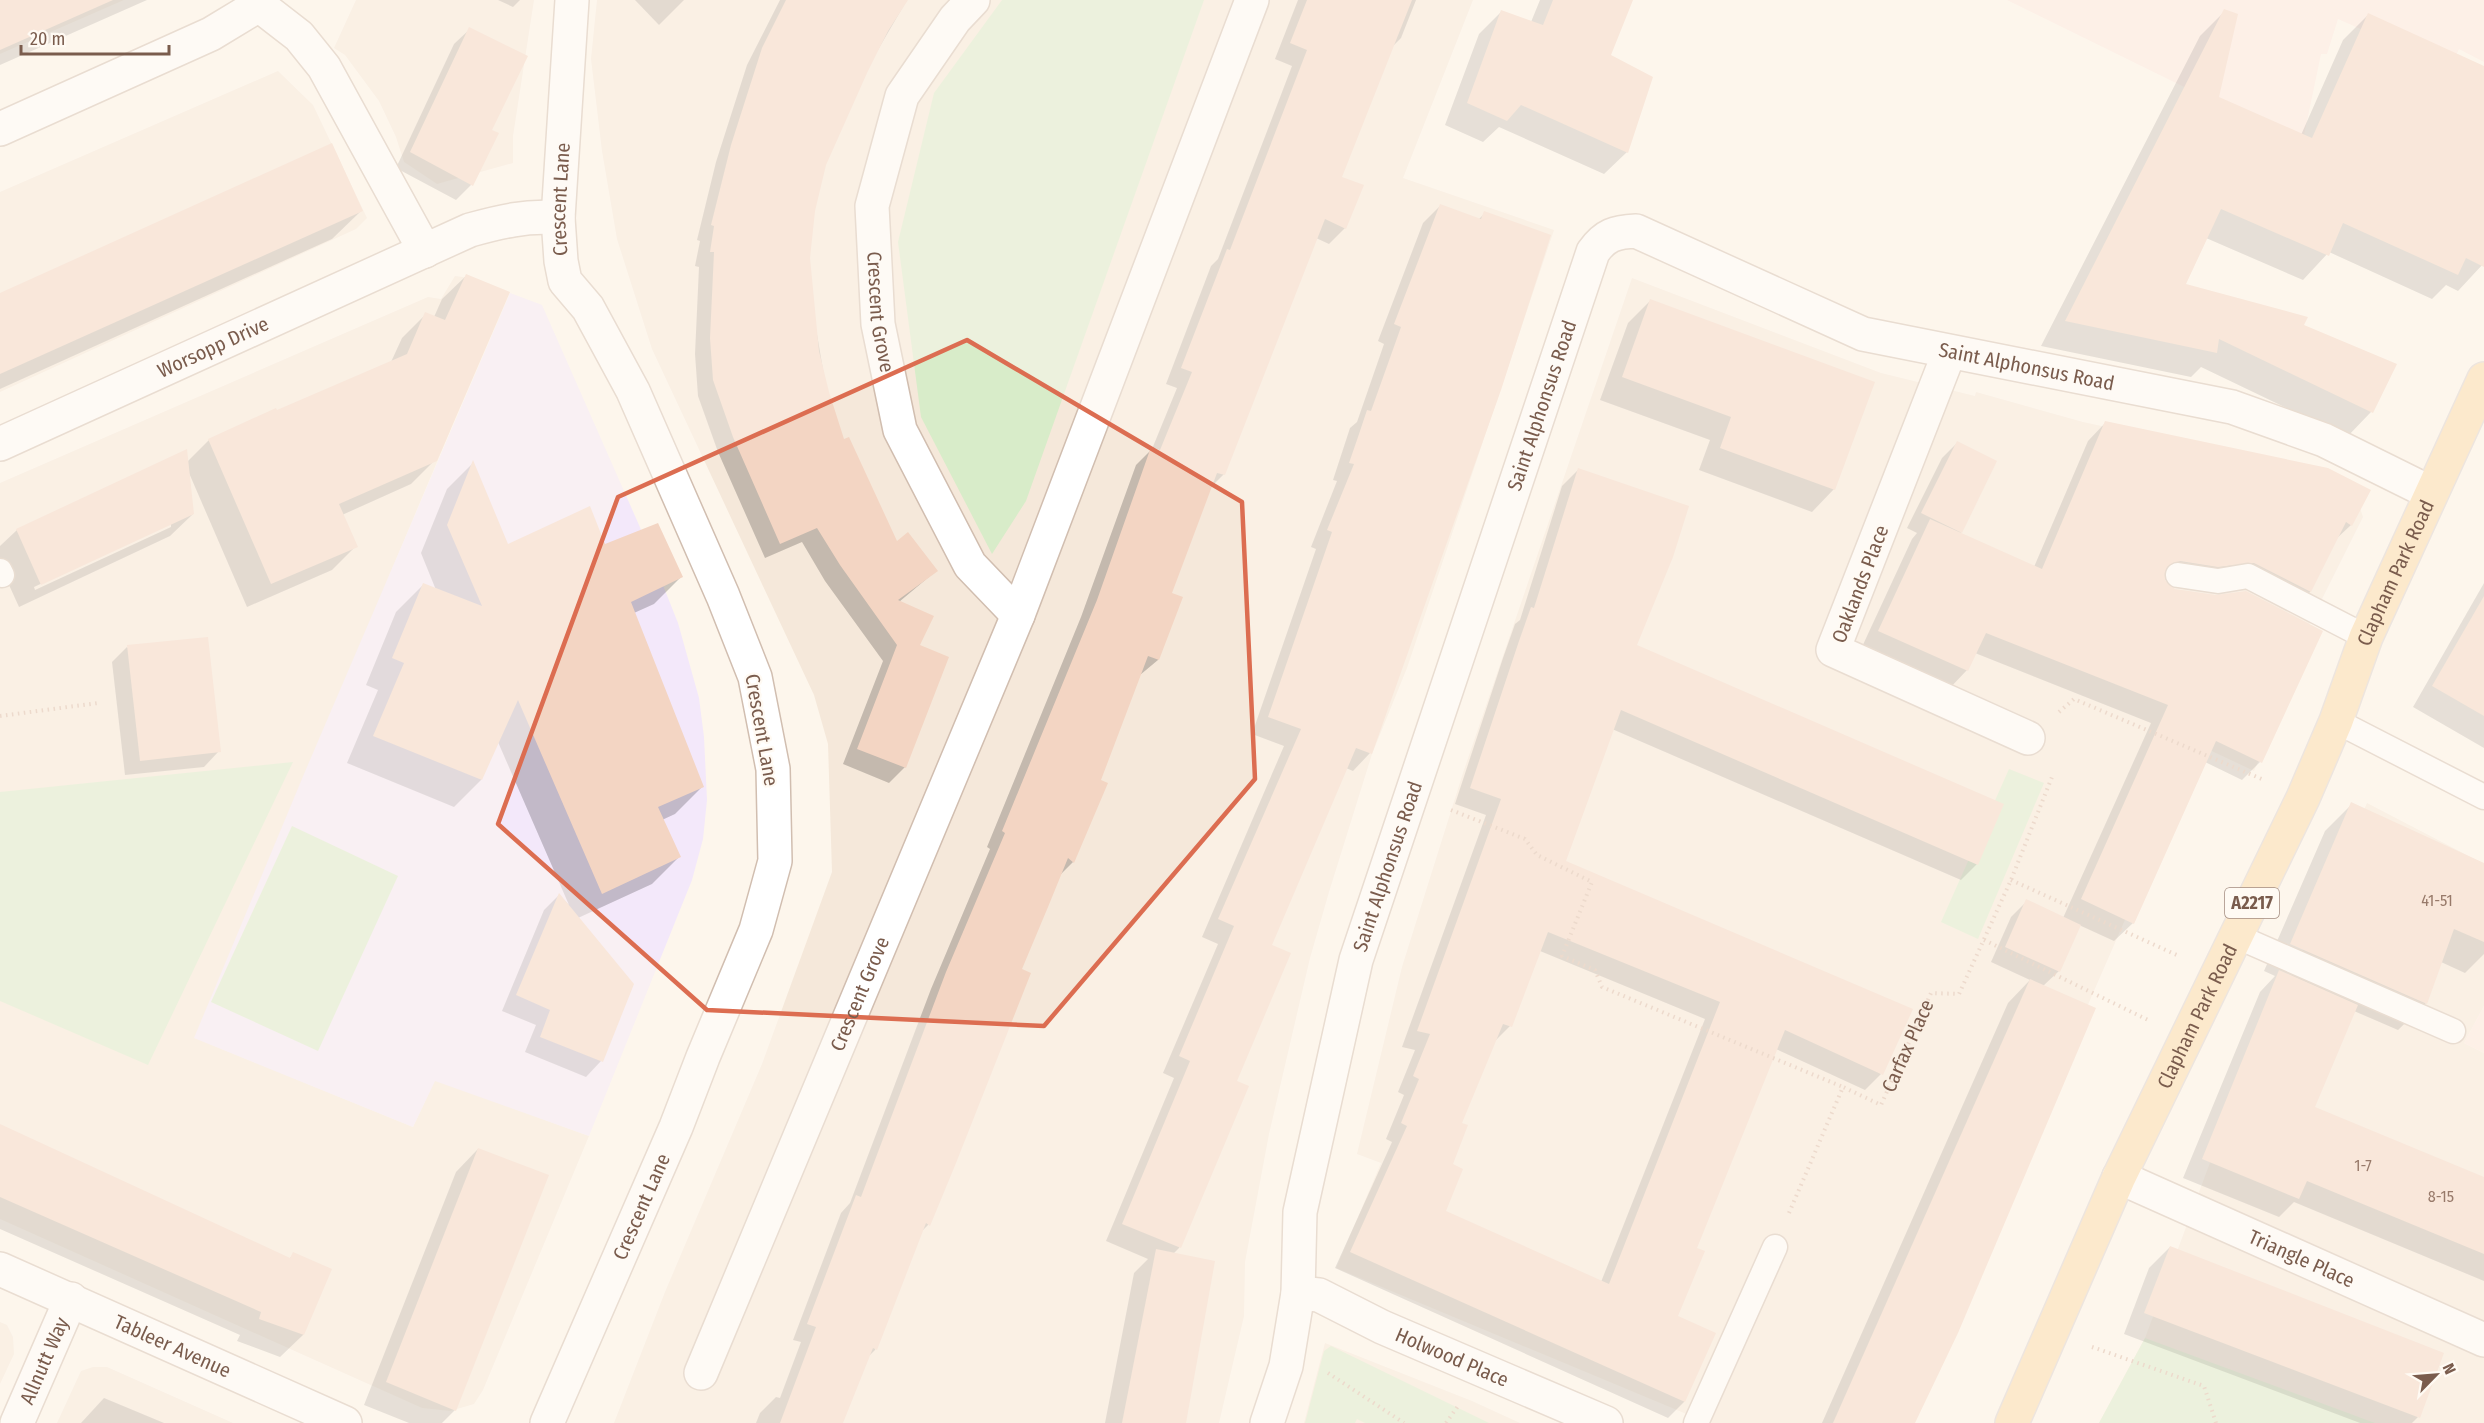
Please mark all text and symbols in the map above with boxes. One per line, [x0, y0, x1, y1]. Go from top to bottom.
scale bar [21, 18, 170, 56]
text: 20 m [30, 28, 65, 50]
street label: Crescent Lane [546, 142, 575, 257]
street label: Crescent Grove [862, 251, 900, 374]
street label: Worsopp Drive [154, 311, 272, 383]
street label: Saint Alphonsus Road [1502, 317, 1581, 494]
street label: Saint Alphonsus Road [1937, 337, 2116, 395]
street label: Clapham Park Road [2352, 496, 2439, 649]
street label: Oaklands Place [1827, 522, 1893, 646]
street label: Crescent Lane [740, 672, 784, 788]
street label: Saint Alphonsus Road [1348, 778, 1427, 955]
road number: A2217 [2225, 888, 2279, 918]
house number: 41-51 [2421, 891, 2453, 910]
street label: Crescent Grove [825, 933, 894, 1055]
street label: Clapham Park Road [2152, 940, 2242, 1092]
street label: Carfax Place [1876, 996, 1939, 1096]
street label: Crescent Lane [608, 1150, 675, 1264]
house number: 1-7 [2354, 1156, 2372, 1175]
house number: 8-15 [2428, 1187, 2454, 1206]
street label: Triangle Place [2245, 1224, 2358, 1293]
street label: Tableer Avenue [110, 1309, 235, 1383]
street label: Allnutt Way [15, 1313, 74, 1408]
street label: Holwood Place [1392, 1322, 1512, 1392]
north arrow [2406, 1345, 2466, 1405]
text: N [2439, 1361, 2460, 1377]

